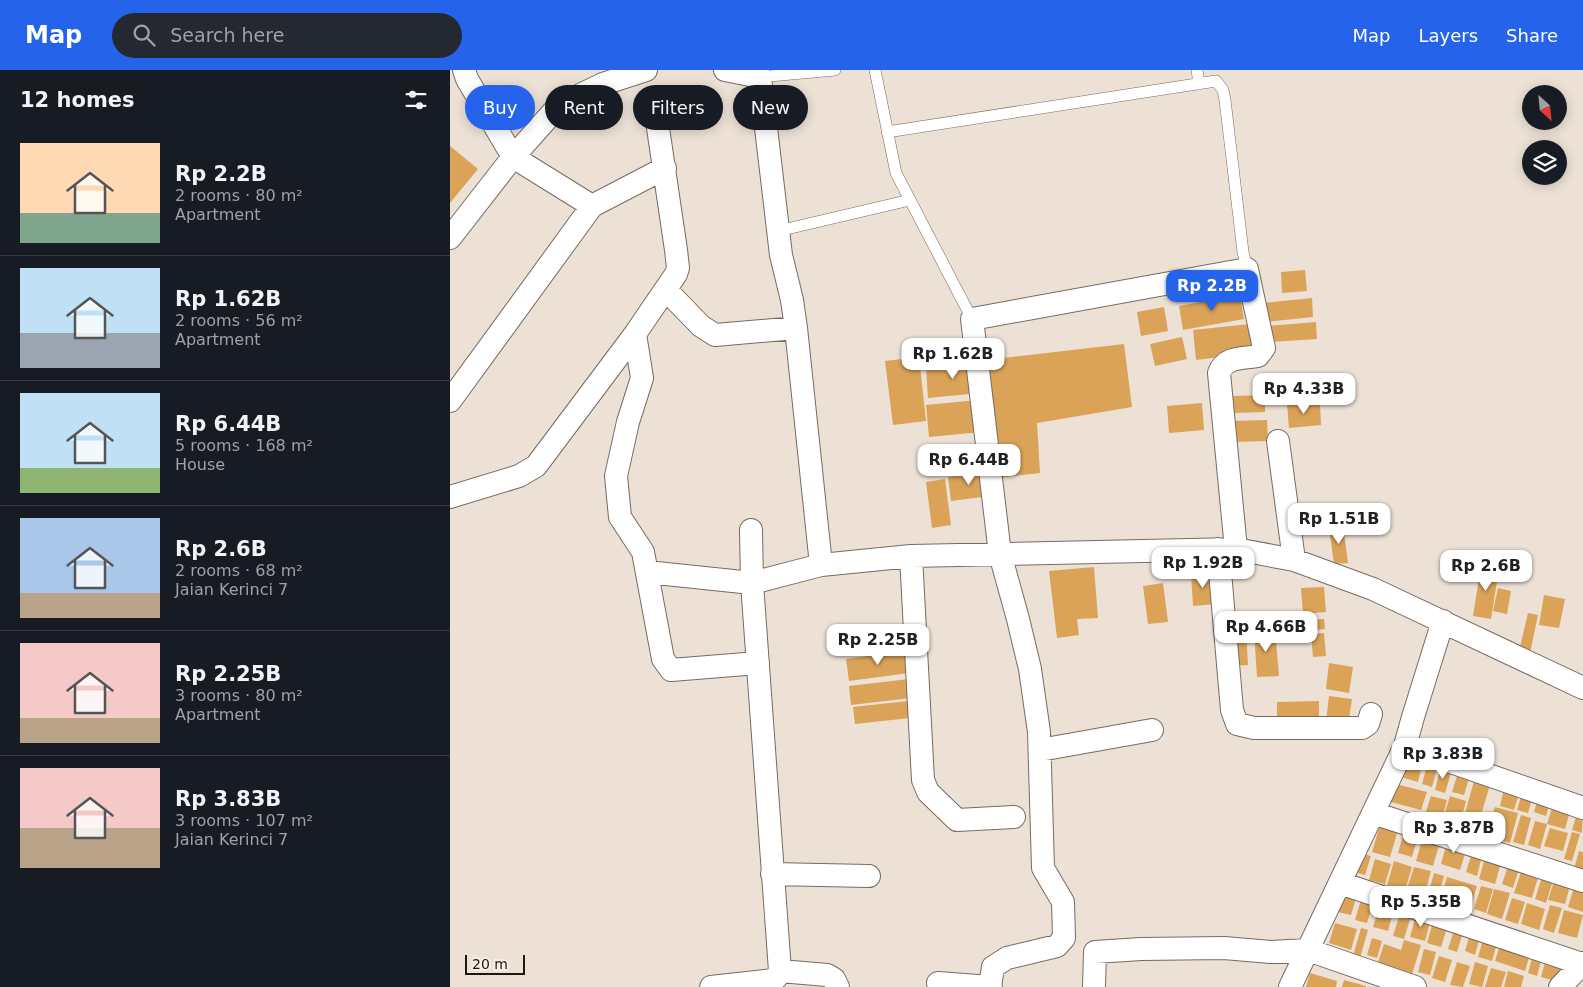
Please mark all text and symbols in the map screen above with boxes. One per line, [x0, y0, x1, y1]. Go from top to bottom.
search box [112, 13, 462, 58]
text: Map [25, 21, 82, 49]
icon: search [130, 21, 158, 49]
text: Search here [170, 24, 284, 46]
text: Map [1352, 25, 1390, 46]
text: Layers [1418, 25, 1478, 46]
text: Share [1506, 25, 1558, 46]
chip: Buy [465, 85, 535, 130]
chip: Rent [545, 85, 623, 130]
chip: Filters [633, 85, 723, 130]
chip: New [733, 85, 808, 130]
north arrow [1522, 85, 1568, 130]
map controls [1522, 85, 1567, 185]
icon: filters [402, 86, 430, 114]
text: 12 homes [20, 88, 135, 112]
button: layers [1522, 140, 1567, 185]
text: Rp 2.2B [175, 162, 267, 186]
icon: home [60, 163, 120, 223]
text: 2 rooms · 80 m² [175, 186, 303, 205]
text: Apartment [175, 205, 261, 224]
pin: Rp 2.2B [1166, 270, 1258, 312]
text: Rp 2.2B [1177, 276, 1247, 295]
text: Rp 1.62B [175, 287, 281, 311]
icon: home [60, 288, 120, 348]
text: 2 rooms · 56 m² [175, 311, 303, 330]
text: Apartment [175, 330, 261, 349]
pin: Rp 1.62B [901, 338, 1005, 380]
text: Rp 1.62B [912, 344, 994, 363]
pin: Rp 4.33B [1252, 372, 1356, 415]
text: Rp 4.33B [1263, 379, 1345, 398]
text: Rp 6.44B [175, 412, 281, 436]
icon: home [60, 413, 120, 473]
text: 5 rooms · 168 m² [175, 436, 313, 455]
pin: Rp 6.44B [917, 444, 1021, 486]
text: Rp 6.44B [928, 450, 1010, 469]
text: House [175, 455, 225, 474]
pin: Rp 1.51B [1287, 502, 1391, 545]
text: Rp 1.51B [1298, 509, 1380, 528]
text: Rp 2.6B [175, 537, 267, 561]
icon: home [60, 538, 120, 598]
pin: Rp 1.92B [1151, 546, 1255, 589]
pin: Rp 2.6B [1440, 550, 1532, 592]
text: Rp 1.92B [1162, 553, 1244, 572]
text: Rp 2.6B [1451, 556, 1521, 575]
text: 2 rooms · 68 m² [175, 561, 303, 580]
text: Jaian Kerinci 7 [175, 580, 288, 599]
pin: Rp 4.66B [1214, 610, 1318, 653]
text: Rp 4.66B [1225, 617, 1307, 636]
pin: Rp 2.25B [826, 624, 930, 666]
text: Rp 2.25B [837, 630, 919, 649]
text: Rp 2.25B [175, 662, 281, 686]
icon: home [60, 663, 120, 723]
text: 3 rooms · 80 m² [175, 686, 303, 705]
text: Apartment [175, 705, 261, 724]
pin: Rp 3.83B [1391, 738, 1495, 780]
text: Rp 3.83B [1402, 744, 1484, 763]
text: Rp 3.83B [175, 787, 281, 811]
icon: home [60, 788, 120, 848]
text: 3 rooms · 107 m² [175, 811, 313, 830]
pin: Rp 3.87B [1402, 812, 1506, 854]
text: Rp 3.87B [1413, 818, 1495, 837]
text: Jaian Kerinci 7 [175, 830, 288, 849]
pin: Rp 5.35B [1369, 886, 1473, 928]
text: Rp 5.35B [1380, 892, 1462, 911]
scale bar [465, 952, 525, 975]
text: 20 m [472, 956, 508, 972]

